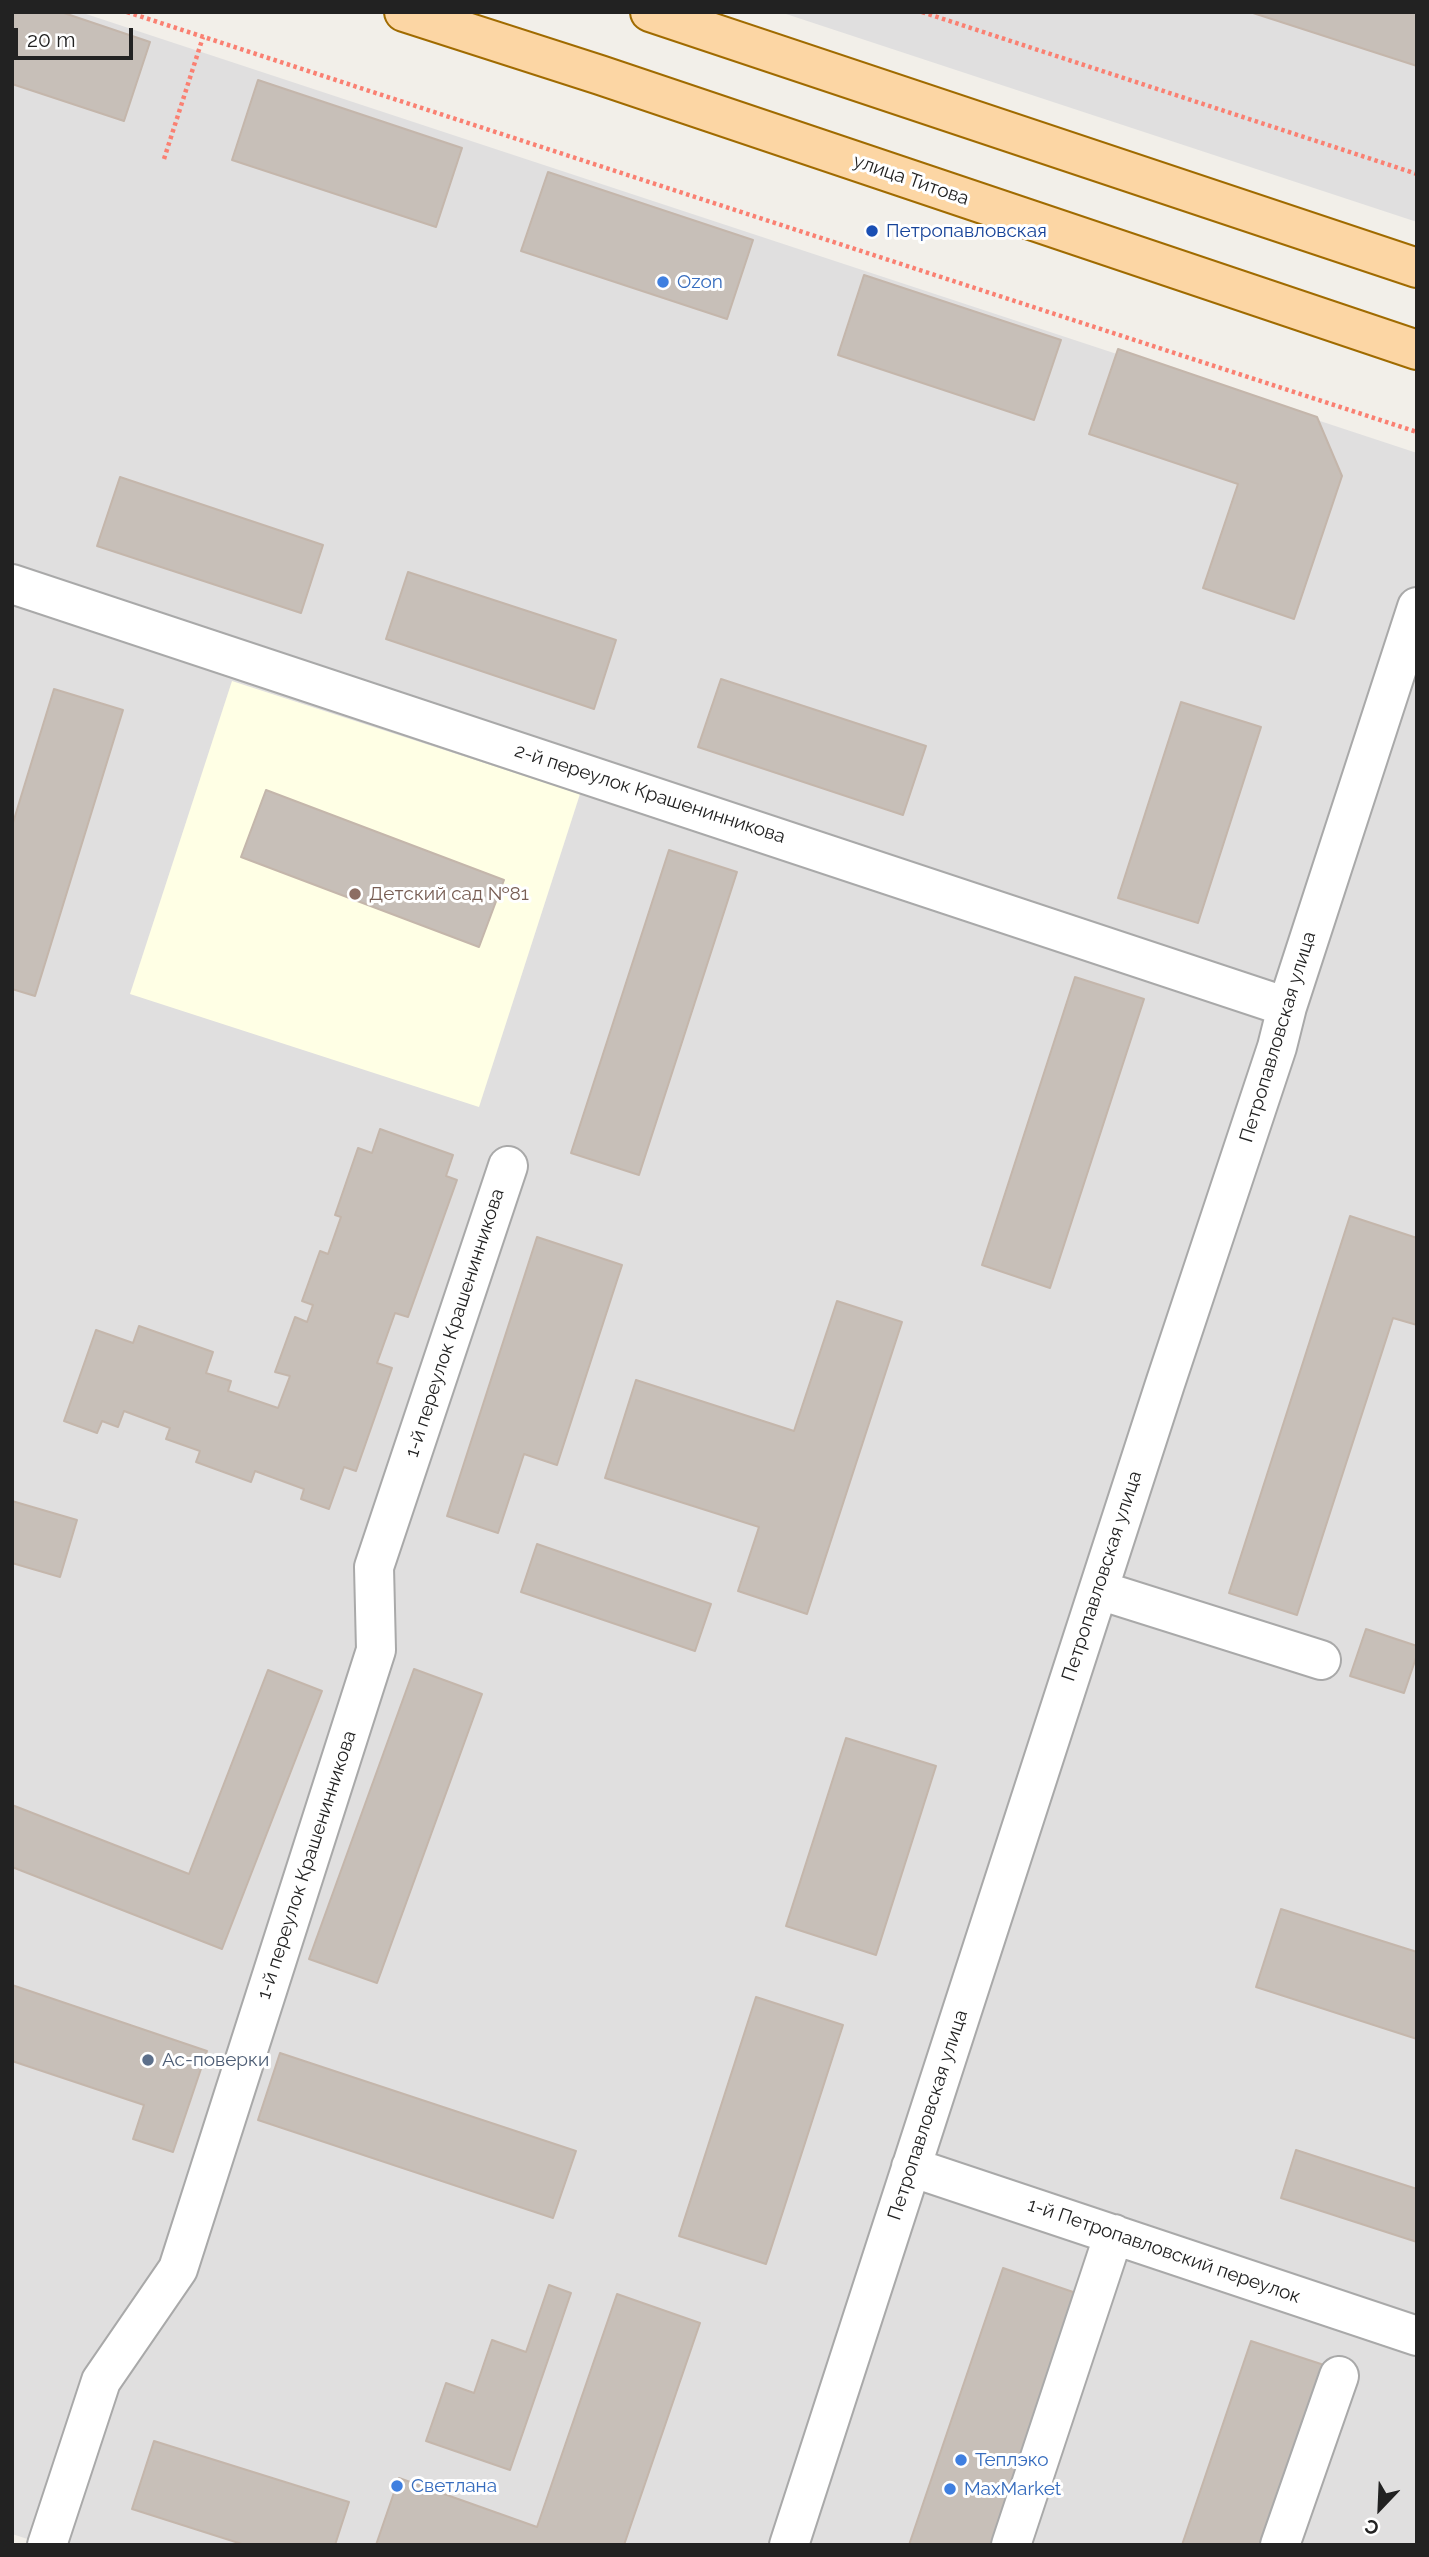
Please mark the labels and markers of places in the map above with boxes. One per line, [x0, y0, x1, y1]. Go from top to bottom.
place label: Петропавловская [886, 220, 1047, 242]
marker: Петропавловская [864, 223, 880, 239]
place label: Ozon [677, 271, 723, 293]
marker: Ozon [655, 274, 671, 290]
place label: Детский сад №81 [369, 883, 529, 905]
marker: Детский сад №81 [347, 886, 363, 902]
place label: Ас-поверки [162, 2049, 269, 2071]
marker: Ас-поверки [140, 2052, 156, 2068]
place label: Теплэко [975, 2449, 1048, 2471]
marker: Теплэко [953, 2452, 969, 2468]
place label: Светлана [411, 2475, 497, 2497]
marker: Светлана [389, 2478, 405, 2494]
place label: MaxMarket [964, 2478, 1061, 2500]
marker: MaxMarket [942, 2481, 958, 2497]

